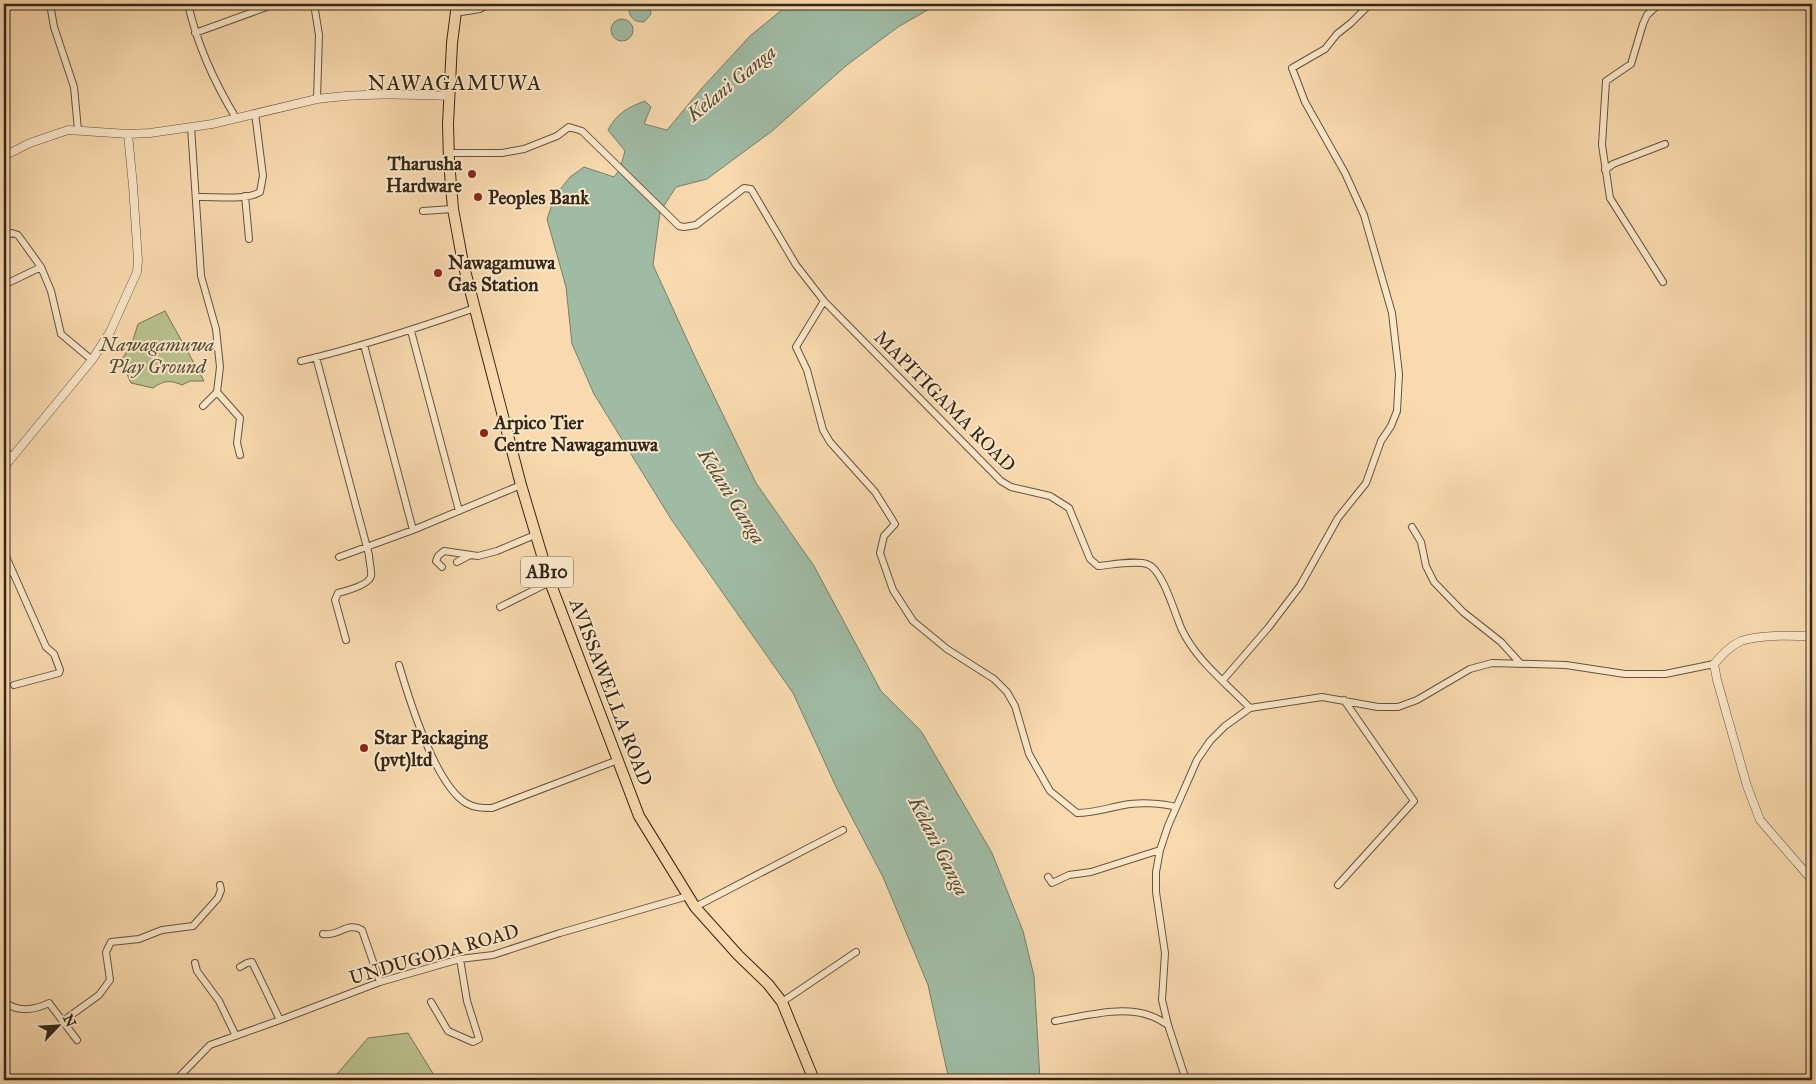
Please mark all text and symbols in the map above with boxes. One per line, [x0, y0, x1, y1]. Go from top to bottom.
water label: Kelani Ganga [681, 40, 781, 127]
district label: NAWAGAMUWA [368, 70, 542, 96]
place label: Tharusha Hardware [386, 152, 463, 197]
marker: Tharusha Hardware [466, 168, 478, 180]
place label: Peoples Bank [488, 186, 590, 210]
marker: Peoples Bank [472, 191, 484, 203]
place label: Nawagamuwa Gas Station [448, 251, 556, 296]
marker: Nawagamuwa Gas Station [432, 267, 444, 279]
street label: MAPITIGAMA ROAD [870, 326, 1020, 476]
park label: Nawagamuwa Play Ground [99, 333, 214, 378]
place label: Arpico Tier Centre Nawagamuwa [492, 411, 659, 457]
marker: Arpico Tier Centre Nawagamuwa [478, 427, 490, 439]
water label: Kelani Ganga [693, 443, 771, 548]
road number: AB10 [521, 556, 573, 588]
street label: AVISSAWELLA ROAD [564, 594, 657, 789]
place label: Star Packaging (pvt)ltd [374, 726, 489, 772]
marker: Star Packaging (pvt)ltd [358, 742, 370, 754]
water label: Kelani Ganga [903, 792, 974, 900]
street label: UNDUGODA ROAD [347, 919, 521, 989]
north arrow [32, 1002, 82, 1052]
text: N [59, 1012, 80, 1030]

